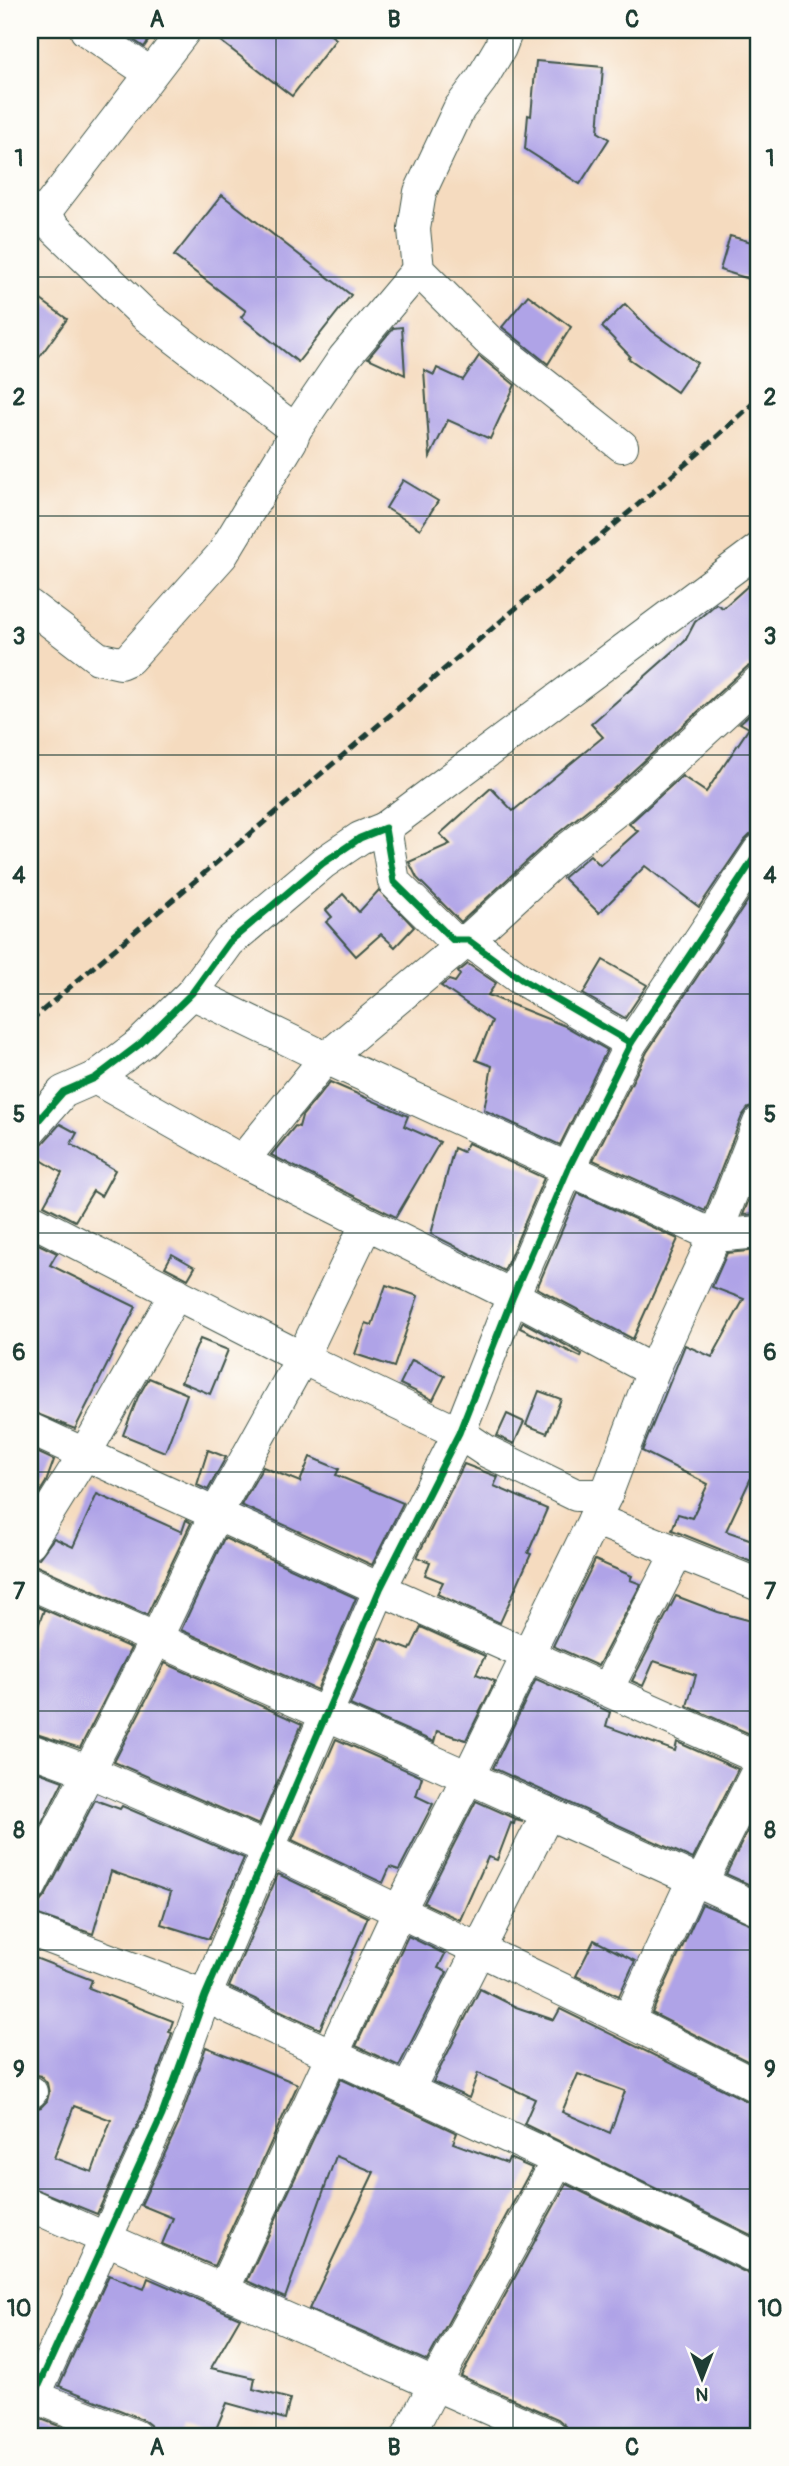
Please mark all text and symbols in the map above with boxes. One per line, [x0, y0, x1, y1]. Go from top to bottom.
text: A [150, 5, 165, 34]
text: B [387, 5, 401, 34]
text: C [625, 5, 639, 34]
text: 1 [15, 144, 24, 173]
text: 1 [766, 144, 775, 173]
text: 2 [13, 383, 26, 412]
text: 2 [764, 383, 777, 412]
text: 3 [13, 622, 25, 651]
text: 3 [764, 622, 776, 651]
text: 4 [12, 861, 26, 890]
text: 4 [763, 861, 777, 890]
text: 5 [13, 1100, 25, 1129]
text: 5 [764, 1100, 776, 1129]
text: 6 [12, 1338, 26, 1367]
text: 6 [763, 1338, 777, 1367]
text: 7 [13, 1577, 26, 1606]
text: 7 [764, 1577, 777, 1606]
text: 8 [13, 1816, 25, 1845]
text: 8 [764, 1816, 776, 1845]
text: 9 [13, 2055, 25, 2084]
text: 9 [764, 2055, 776, 2084]
text: 10 [7, 2294, 31, 2323]
text: 10 [758, 2294, 782, 2323]
north arrow [666, 2344, 736, 2414]
text: N [695, 2382, 708, 2406]
text: A [150, 2433, 165, 2462]
text: B [387, 2433, 401, 2462]
text: C [625, 2433, 639, 2462]

